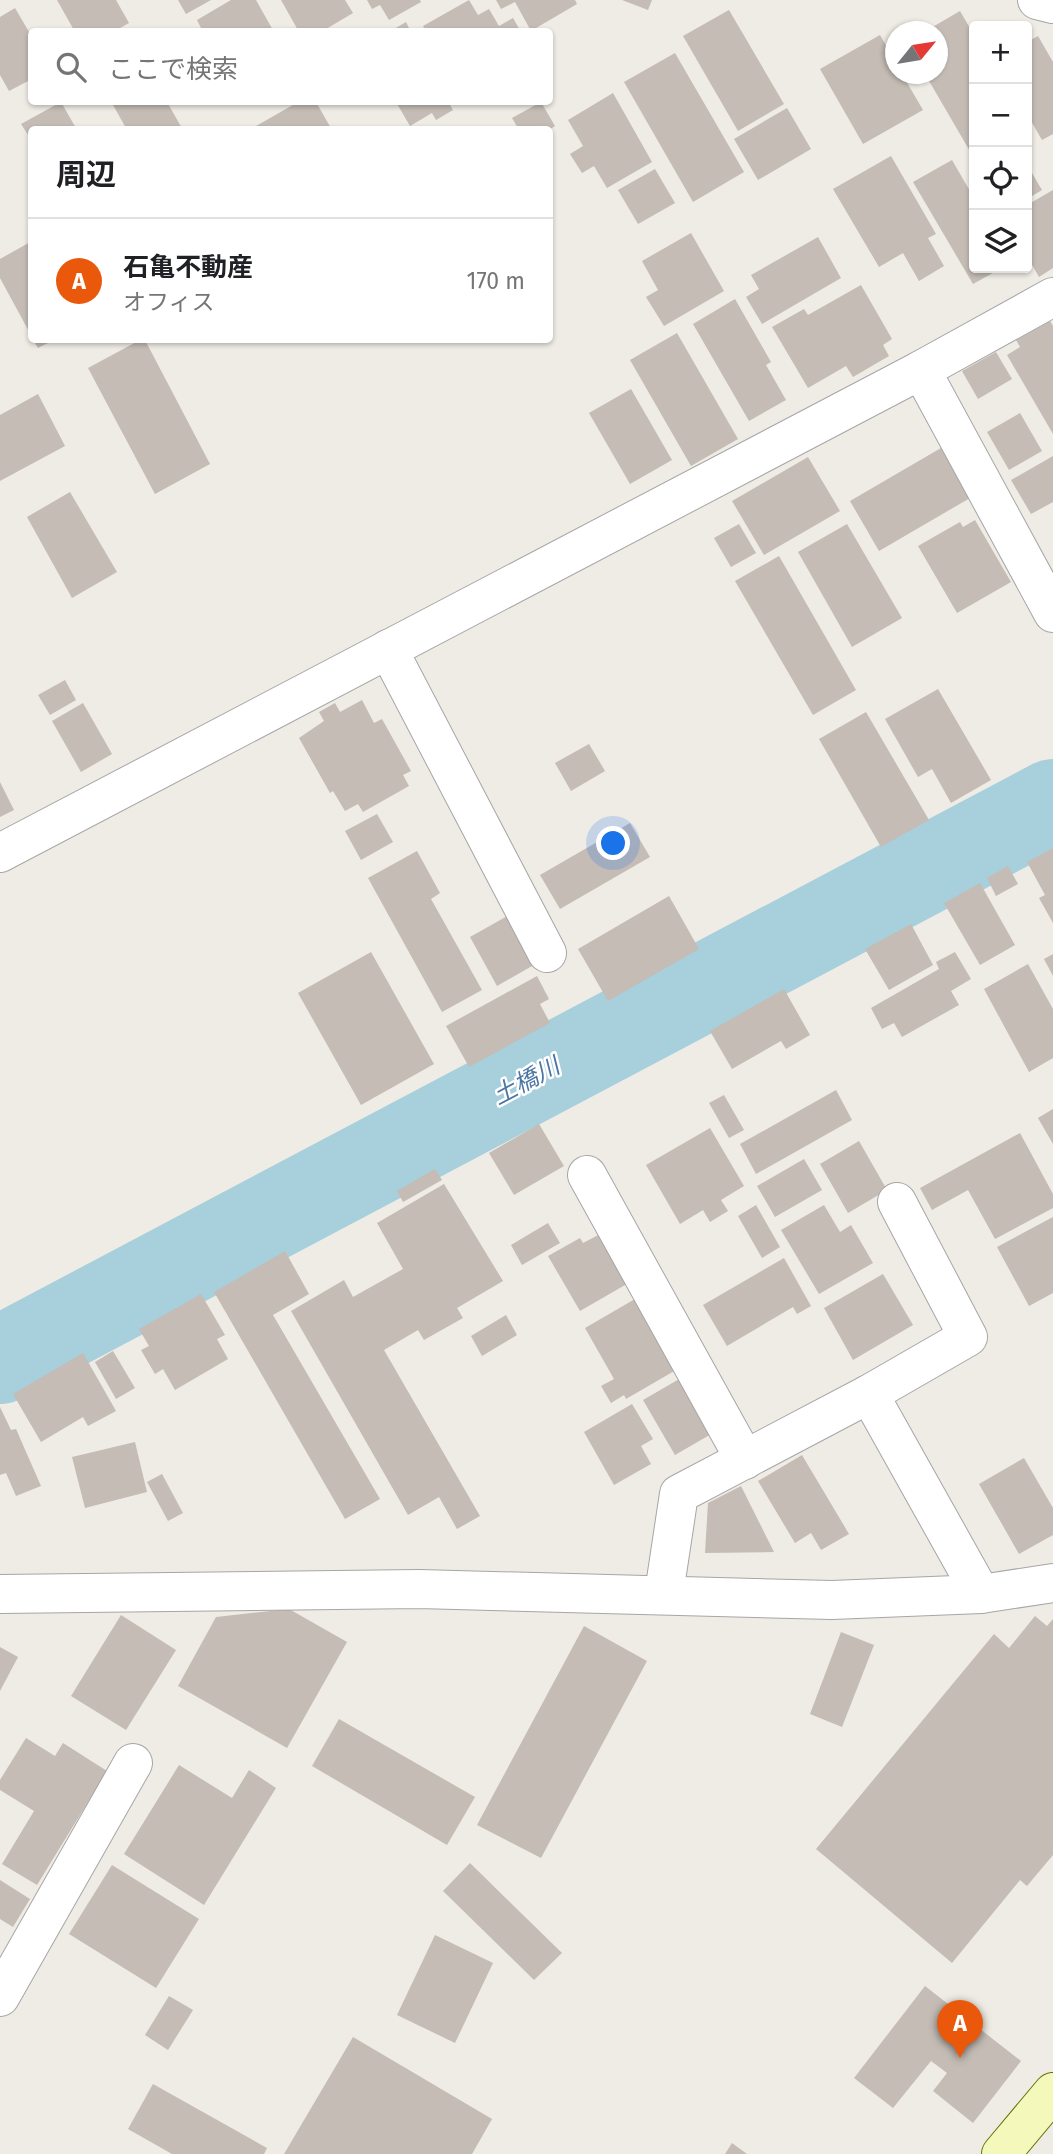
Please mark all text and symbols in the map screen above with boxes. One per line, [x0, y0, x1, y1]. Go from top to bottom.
north arrow [885, 21, 948, 84]
map controls [969, 21, 1032, 273]
button: + [969, 21, 1032, 84]
search box [28, 28, 553, 105]
icon: search [52, 48, 90, 86]
text: ここで検索 [108, 54, 238, 85]
button: − [969, 84, 1032, 147]
button: locate [969, 147, 1032, 210]
text: 周辺 [56, 157, 116, 193]
button: layers [969, 210, 1032, 273]
text: 石亀不動産 [123, 252, 253, 283]
text: A [72, 267, 86, 295]
text: 170 m [466, 267, 525, 295]
text: オフィス [123, 288, 215, 316]
your location [596, 826, 630, 860]
water label: 土橋川 [488, 1050, 567, 1110]
pin: A [937, 2000, 983, 2058]

